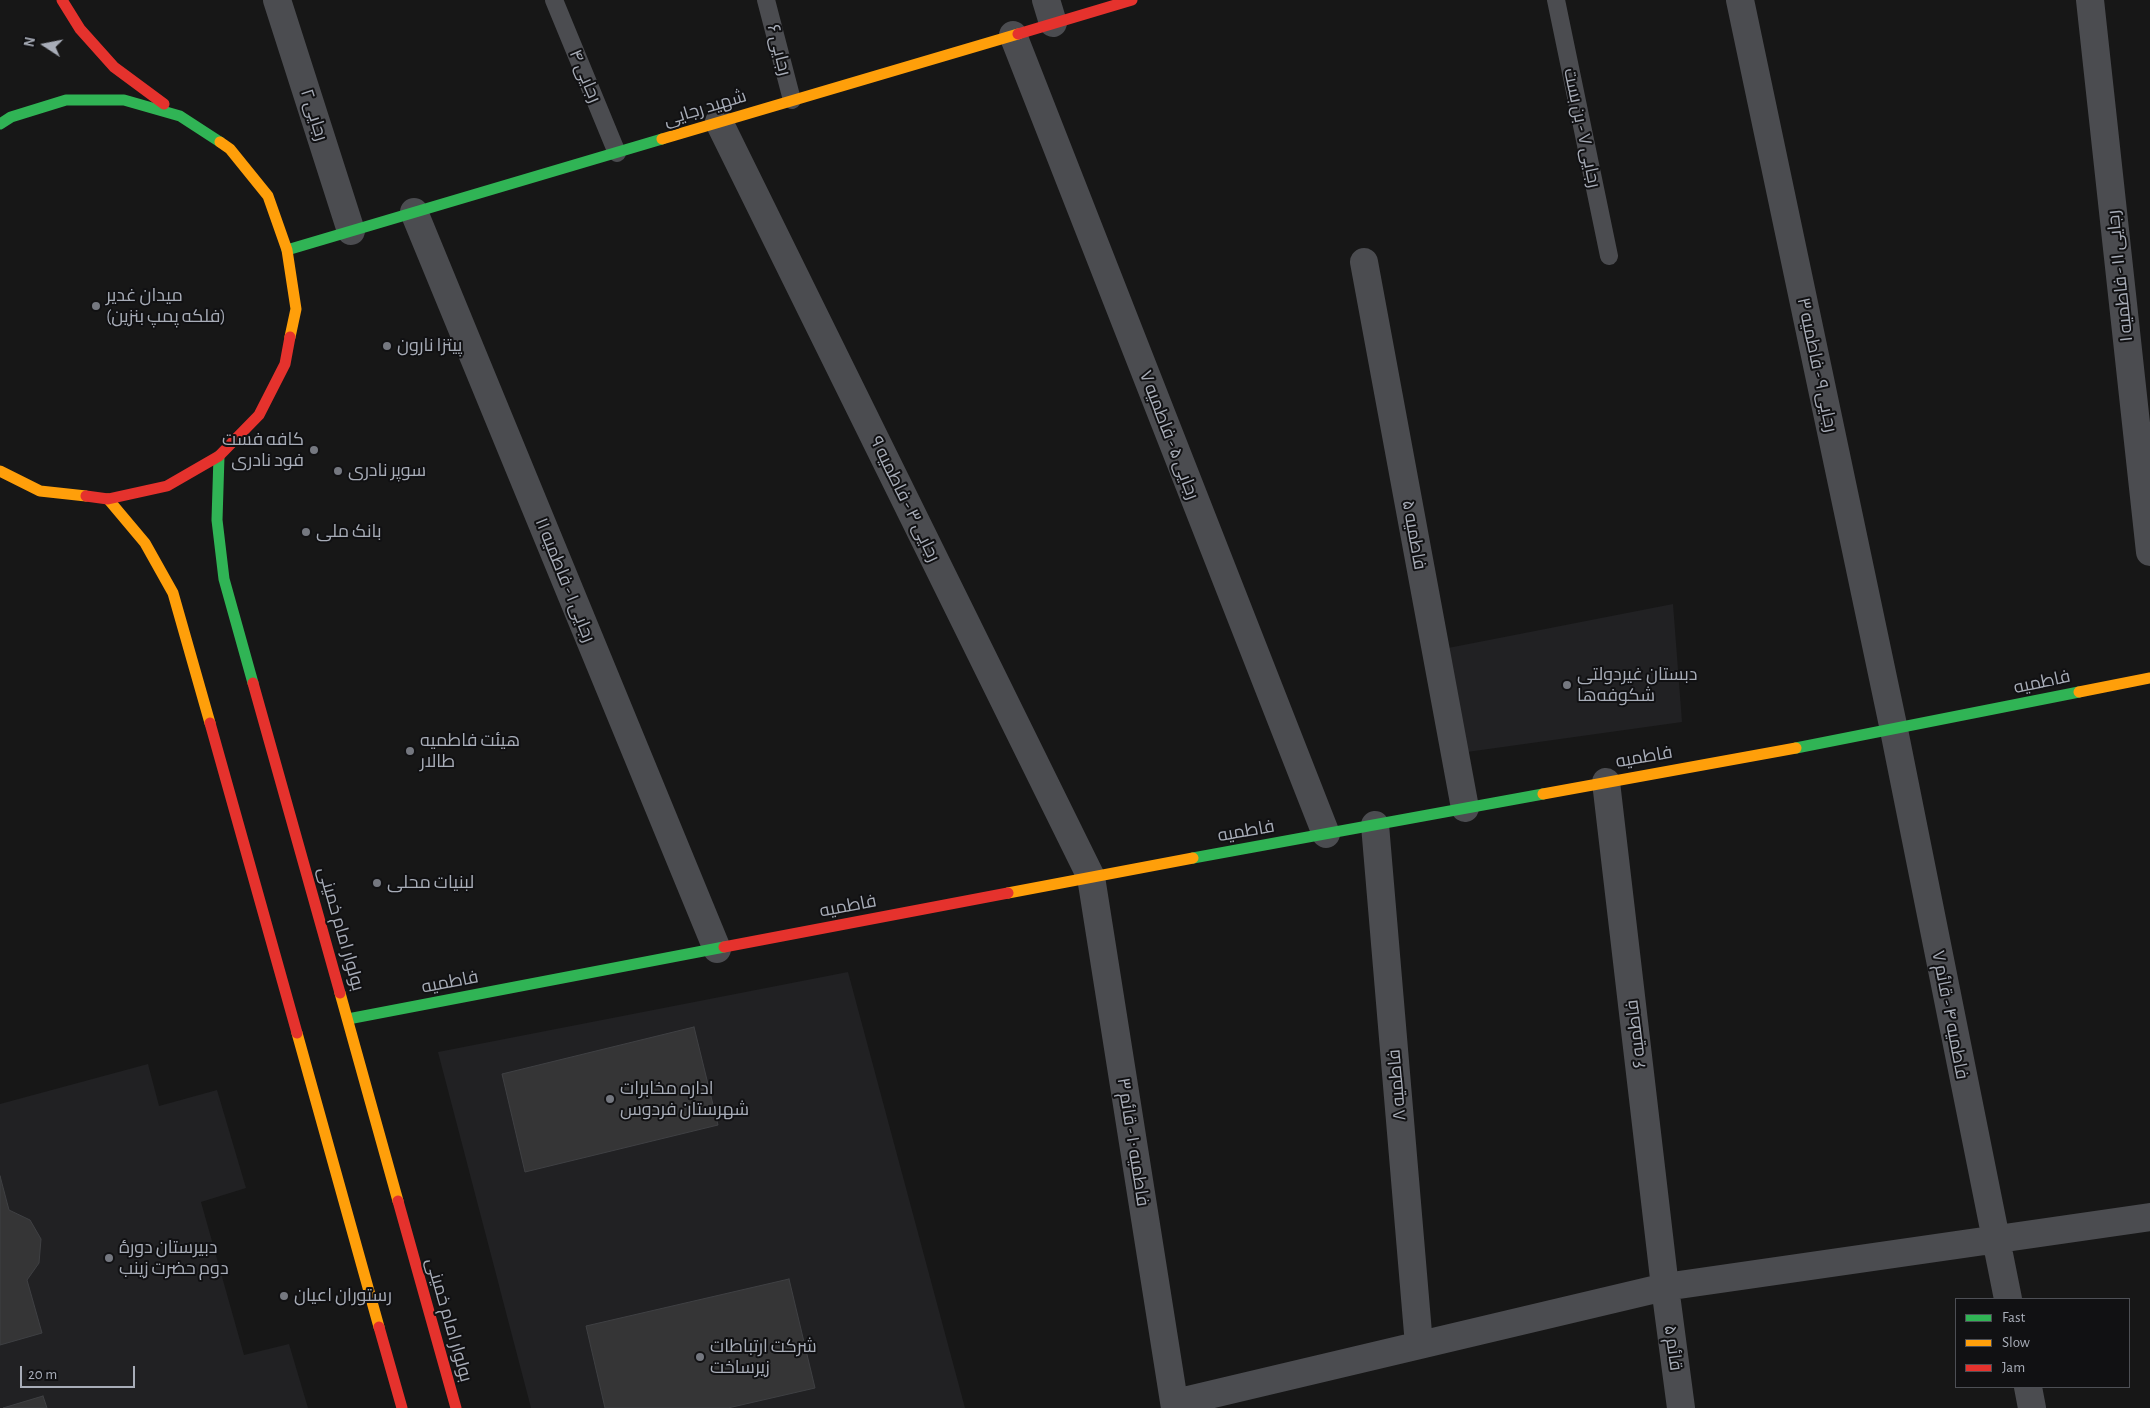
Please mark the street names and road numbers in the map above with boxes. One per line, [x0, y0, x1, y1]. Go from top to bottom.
street label: رجایی ۶ [762, 22, 796, 78]
street label: رجایی ۴ [564, 46, 606, 106]
street label: رجایی ۷ - بن بست [1559, 66, 1605, 190]
street label: شهید رجایی [661, 85, 749, 131]
street label: رجایی ۲ [296, 86, 332, 144]
street label: رجایی ۱۱ - فاطمیه ۱ [2102, 209, 2138, 343]
street label: رجایی ۹ - فاطمیه ۳ [1792, 296, 1842, 434]
street label: رجایی ۵ - فاطمیه ۷ [1134, 367, 1204, 503]
street label: رجایی ۳ - فاطمیه ۹ [865, 433, 945, 565]
street label: فاطمیه ۵ [1397, 499, 1431, 571]
street label: رجایی ۱ - فاطمیه ۱۱ [530, 515, 600, 645]
street label: فاطمیه [2012, 665, 2072, 699]
street label: فاطمیه [1614, 741, 1674, 773]
street label: فاطمیه [1216, 815, 1276, 847]
street label: بولوار امام خمینی [313, 865, 369, 993]
street label: فاطمیه [818, 890, 878, 922]
street label: فاطمیه ۴ - قائم ۷ [1927, 949, 1973, 1081]
street label: فاطمیه [420, 966, 480, 998]
street label: فاطمیه ۶ [1621, 998, 1651, 1070]
street label: فاطمیه ۸ [1383, 1048, 1411, 1122]
street label: فاطمیه ۱۰ - قائم ۳ [1112, 1076, 1154, 1208]
street label: بولوار امام خمینی [421, 1256, 477, 1384]
street label: قائم ۵ [1659, 1324, 1687, 1372]

